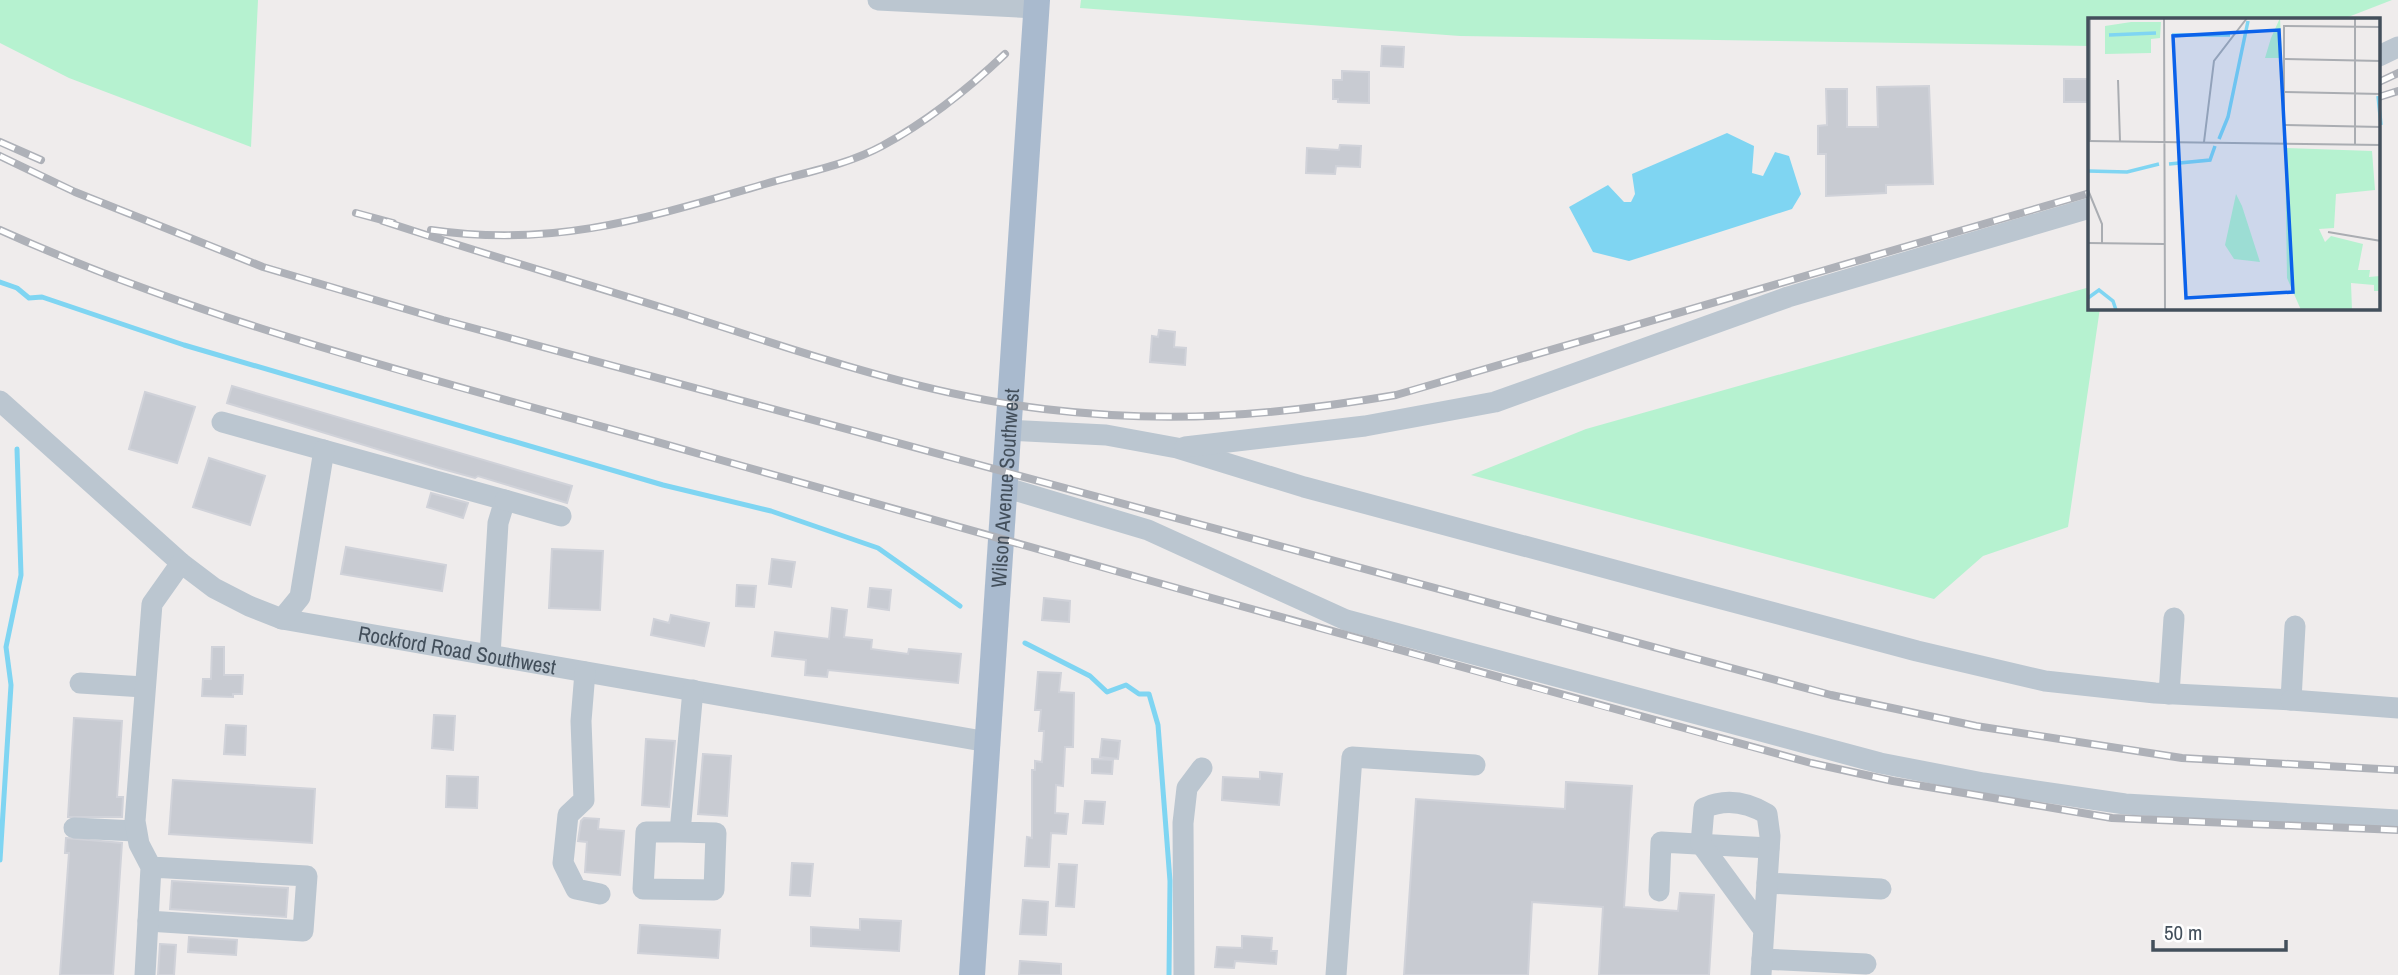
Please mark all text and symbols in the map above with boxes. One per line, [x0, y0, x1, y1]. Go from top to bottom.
inset map [2088, 18, 2380, 310]
street label: Wilson Avenue Southwest [983, 387, 1026, 589]
street label: Rockford Road Southwest [356, 618, 559, 681]
scale bar [2153, 908, 2286, 952]
text: 50 m [2164, 918, 2202, 947]

